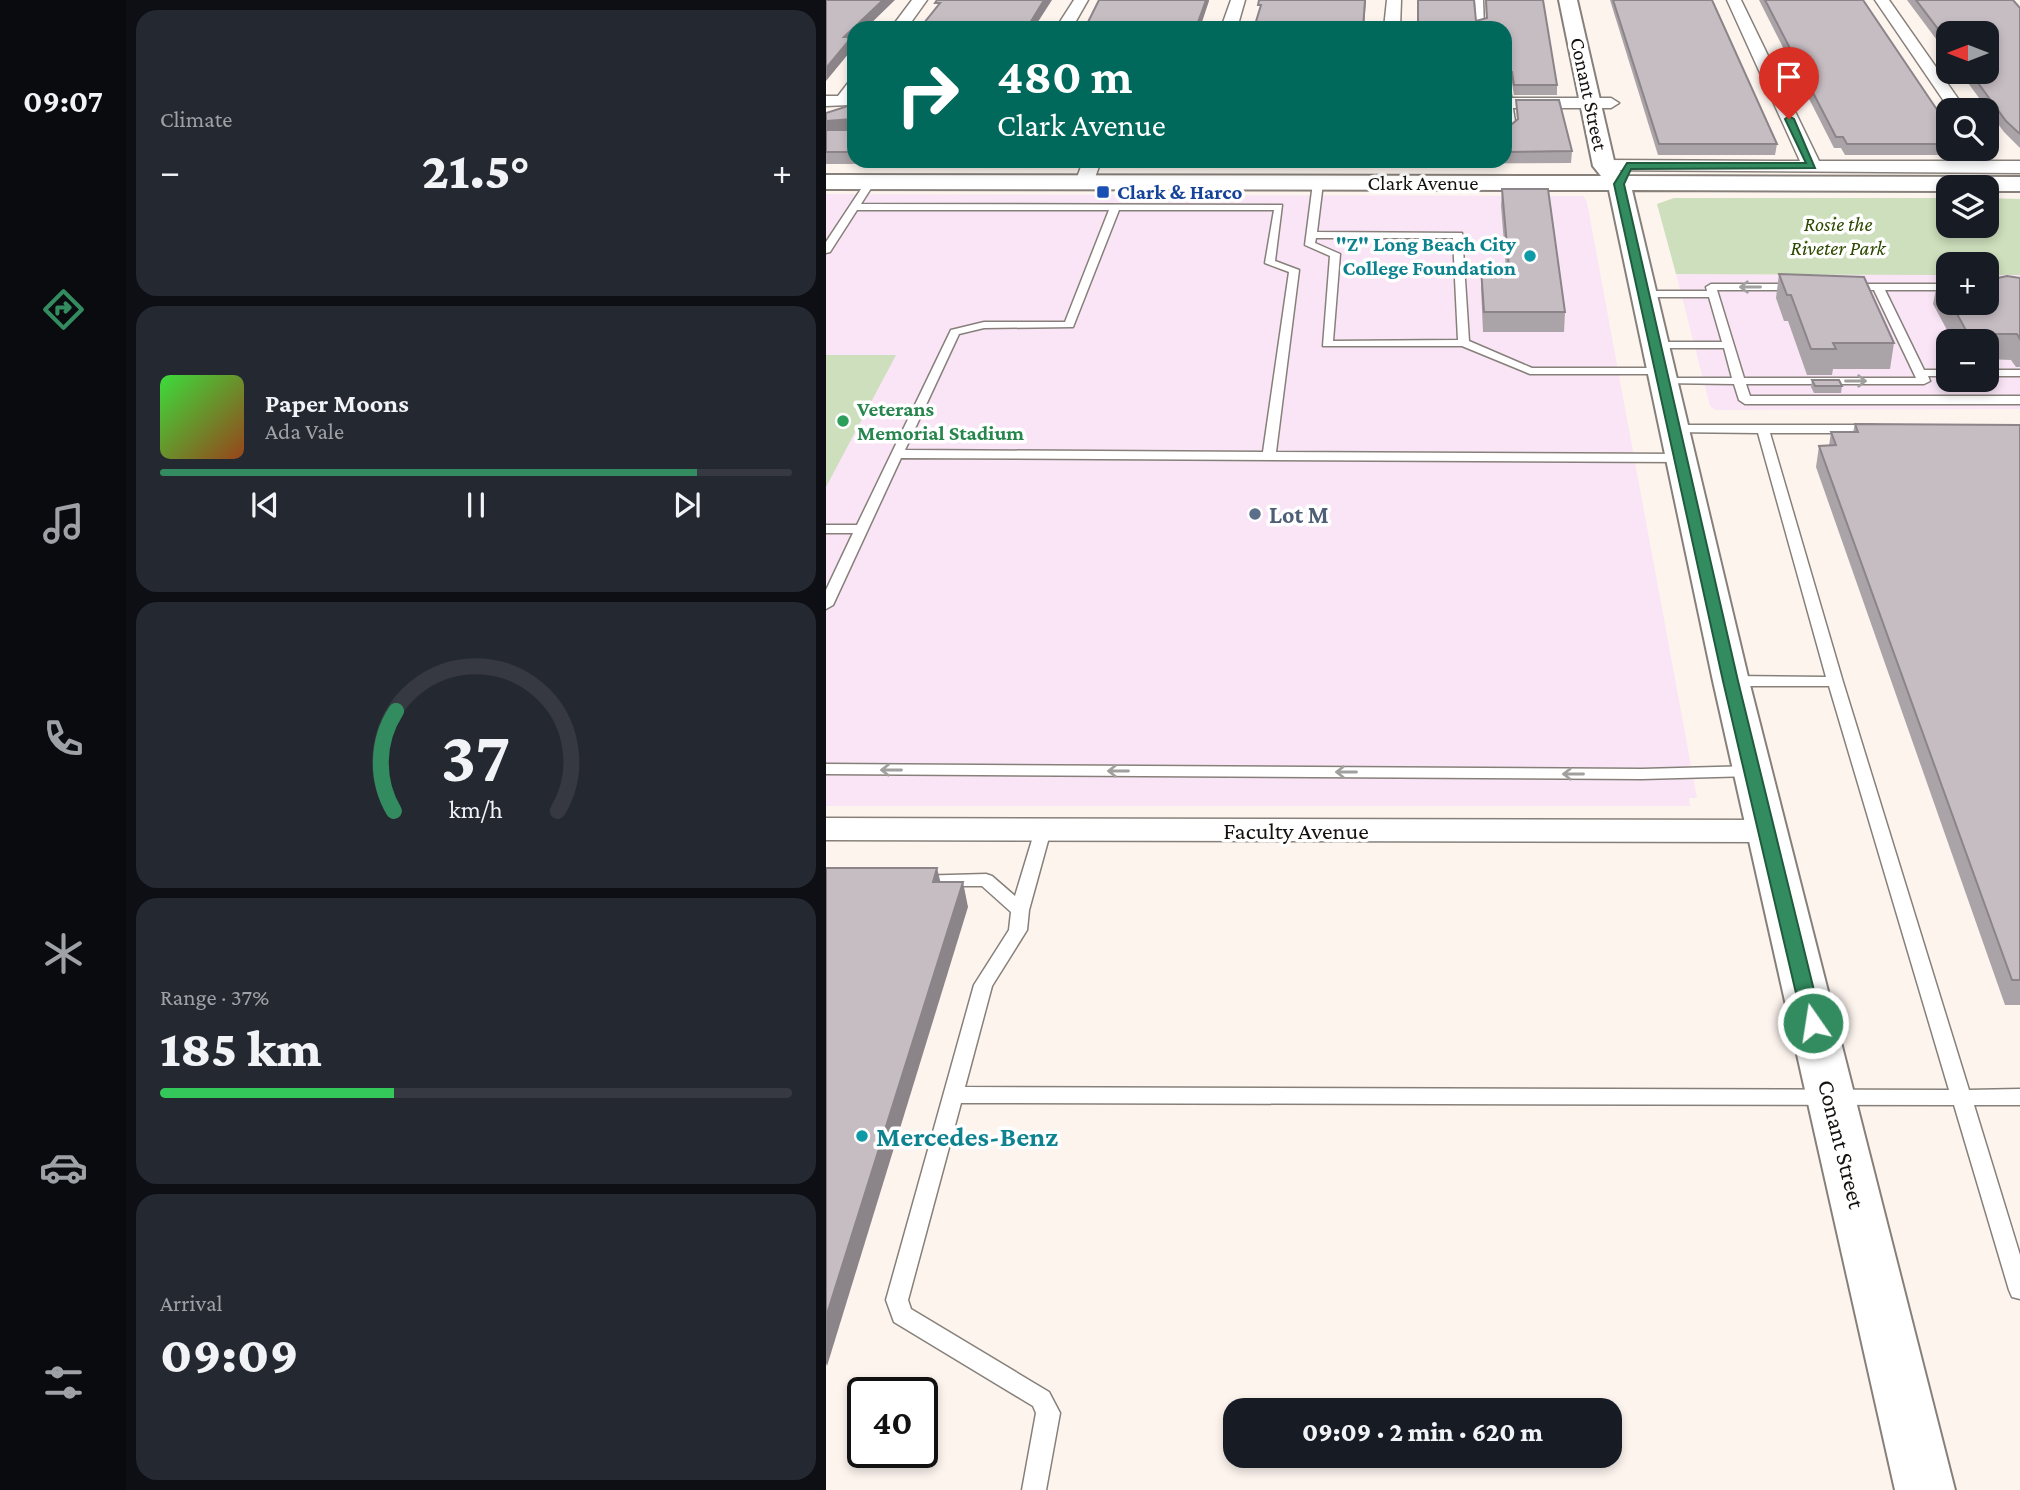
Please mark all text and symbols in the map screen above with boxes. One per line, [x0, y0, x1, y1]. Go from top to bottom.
north arrow [1936, 21, 1998, 84]
map controls [1936, 21, 1999, 392]
street label: Conant Street [1565, 35, 1613, 154]
pin [1759, 47, 1819, 119]
icon: right [882, 49, 973, 140]
text: 480 m [997, 49, 1133, 104]
icon: arrive [1770, 58, 1808, 96]
text: 09:07 [23, 83, 103, 119]
button: search [1936, 98, 1999, 161]
text: Climate [160, 106, 232, 132]
text: Clark Avenue [997, 107, 1166, 143]
text: 21.5° [422, 141, 530, 199]
text: − [160, 150, 180, 192]
text: + [772, 150, 792, 192]
street label: Clark Avenue [1368, 171, 1478, 195]
button: layers [1936, 175, 1999, 238]
place label: Clark & Harco [1117, 180, 1242, 204]
marker: Clark & Harco [1095, 184, 1111, 200]
park label: Rosie the Riveter Park [1790, 212, 1887, 260]
place label: "Z" Long Beach City College Foundation [1336, 232, 1517, 280]
marker: "Z" Long Beach City College Foundation [1522, 248, 1538, 264]
button: + [1936, 252, 1999, 315]
one-way arrow [1738, 280, 1761, 294]
icon: directions [39, 285, 88, 334]
button: − [1936, 329, 1999, 392]
one-way arrow [1844, 374, 1867, 388]
text: Paper Moons [265, 389, 409, 418]
place label: Veterans Memorial Stadium [856, 397, 1024, 445]
marker: Veterans Memorial Stadium [835, 413, 851, 429]
text: Ada Vale [265, 418, 344, 444]
icon: previous [246, 486, 284, 524]
icon: pause [457, 486, 495, 524]
icon: next [668, 486, 706, 524]
icon: music [39, 499, 88, 548]
place label: Lot M [1269, 501, 1329, 528]
marker: Lot M [1247, 506, 1263, 522]
icon: phone [39, 714, 88, 763]
text: 37 [441, 716, 511, 797]
one-way arrow [880, 763, 903, 776]
one-way arrow [1107, 764, 1130, 778]
one-way arrow [1335, 766, 1358, 779]
one-way arrow [1562, 767, 1585, 781]
text: km/h [449, 796, 503, 823]
street label: Faculty Avenue [1223, 817, 1369, 844]
icon: climate [39, 929, 88, 978]
text: Range · 37% [160, 984, 269, 1010]
position arrow [1776, 986, 1850, 1060]
text: 185 km [160, 1019, 322, 1077]
street label: Conant Street [1813, 1077, 1871, 1212]
place label: Mercedes-Benz [876, 1121, 1058, 1152]
marker: Mercedes-Benz [854, 1128, 870, 1144]
icon: car [39, 1143, 88, 1192]
text: Arrival [160, 1290, 223, 1316]
text: 09:09 [160, 1325, 299, 1383]
icon: filters [39, 1358, 88, 1407]
speed limit sign: 40 [847, 1377, 938, 1468]
text: 09:09 · 2 min · 620 m [1302, 1418, 1543, 1447]

